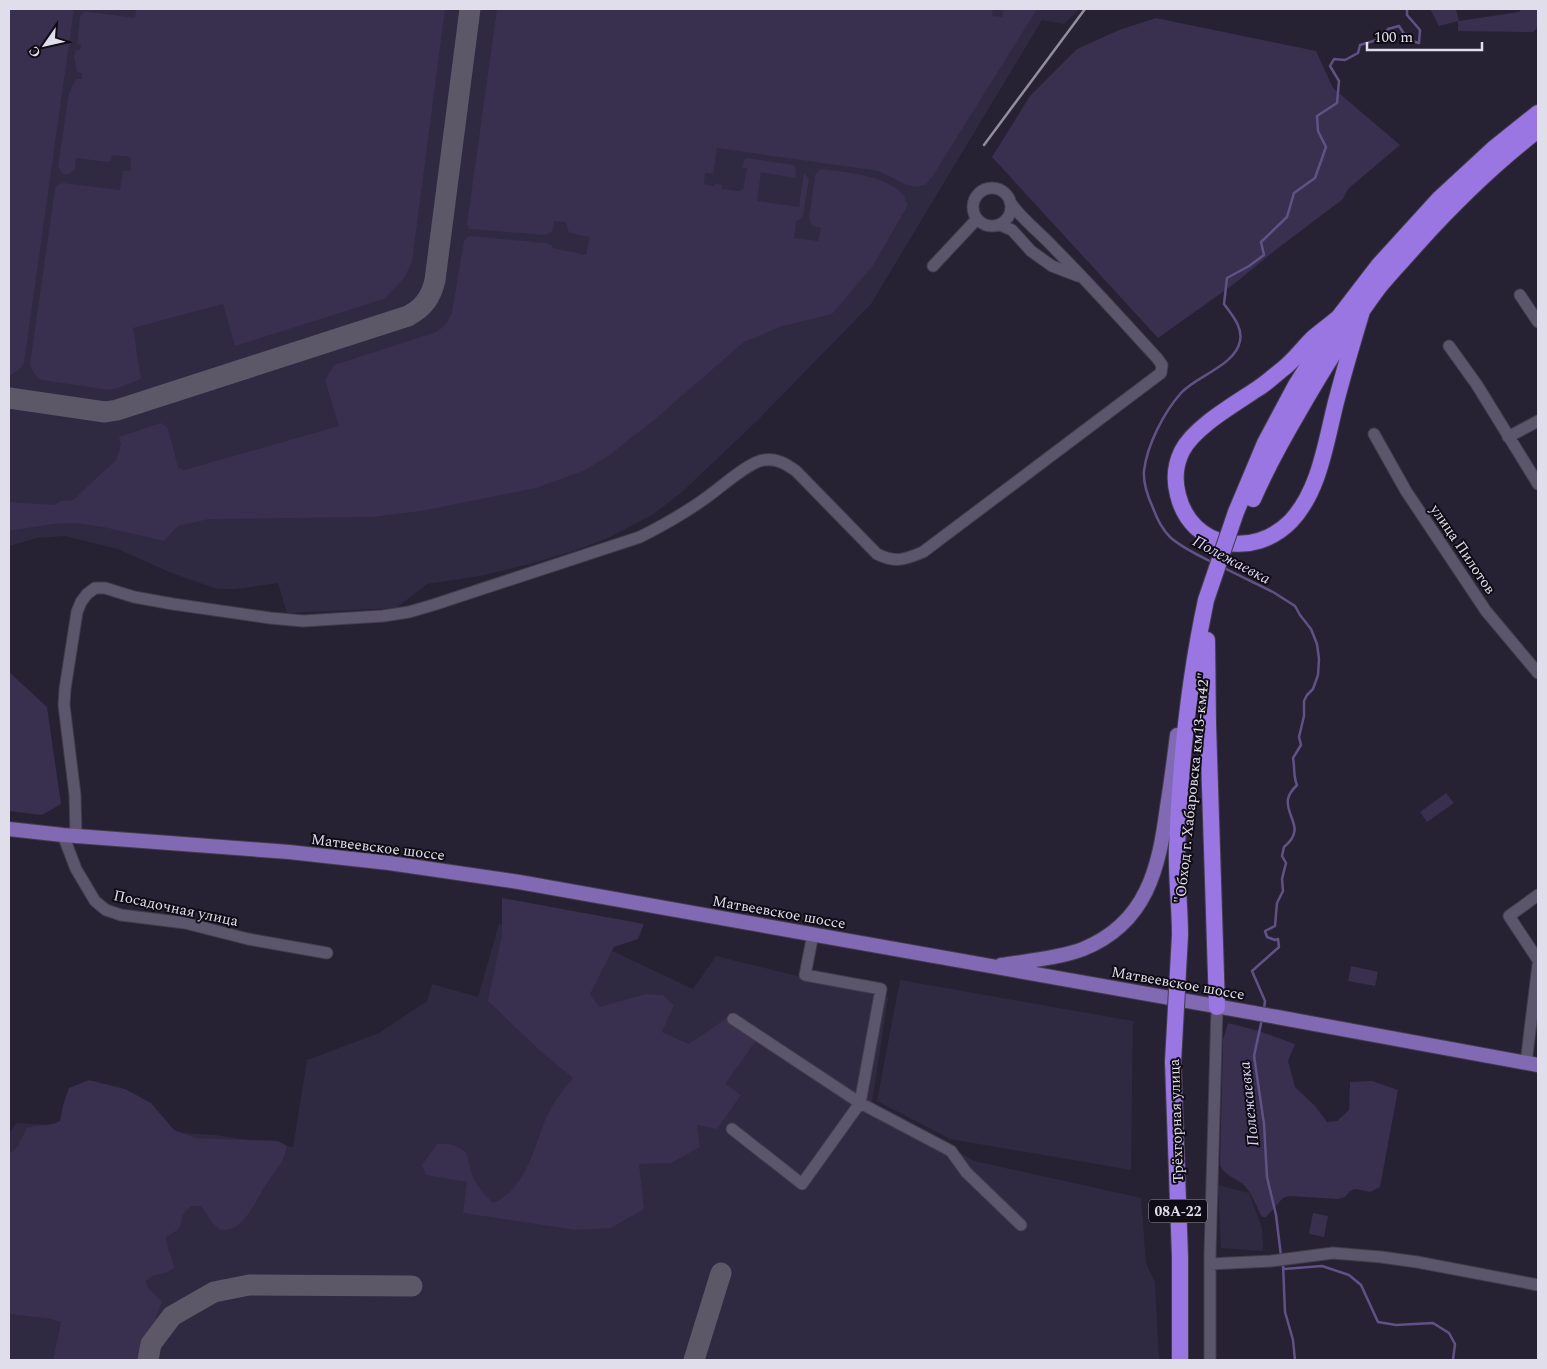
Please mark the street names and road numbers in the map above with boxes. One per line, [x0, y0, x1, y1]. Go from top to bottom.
street label: улица Пилотов [1423, 499, 1501, 599]
street label: "Обход г. Хабаровска км13-км42" [1169, 672, 1216, 904]
street label: Матвеевское шоссе [310, 828, 446, 867]
street label: Посадочная улица [111, 884, 241, 933]
street label: Матвеевское шоссе [711, 889, 847, 936]
street label: Матвеевское шоссе [1110, 960, 1246, 1007]
street label: Трёхгорная улица [1163, 1058, 1190, 1184]
road number: 08А-22 [1149, 1200, 1207, 1222]

